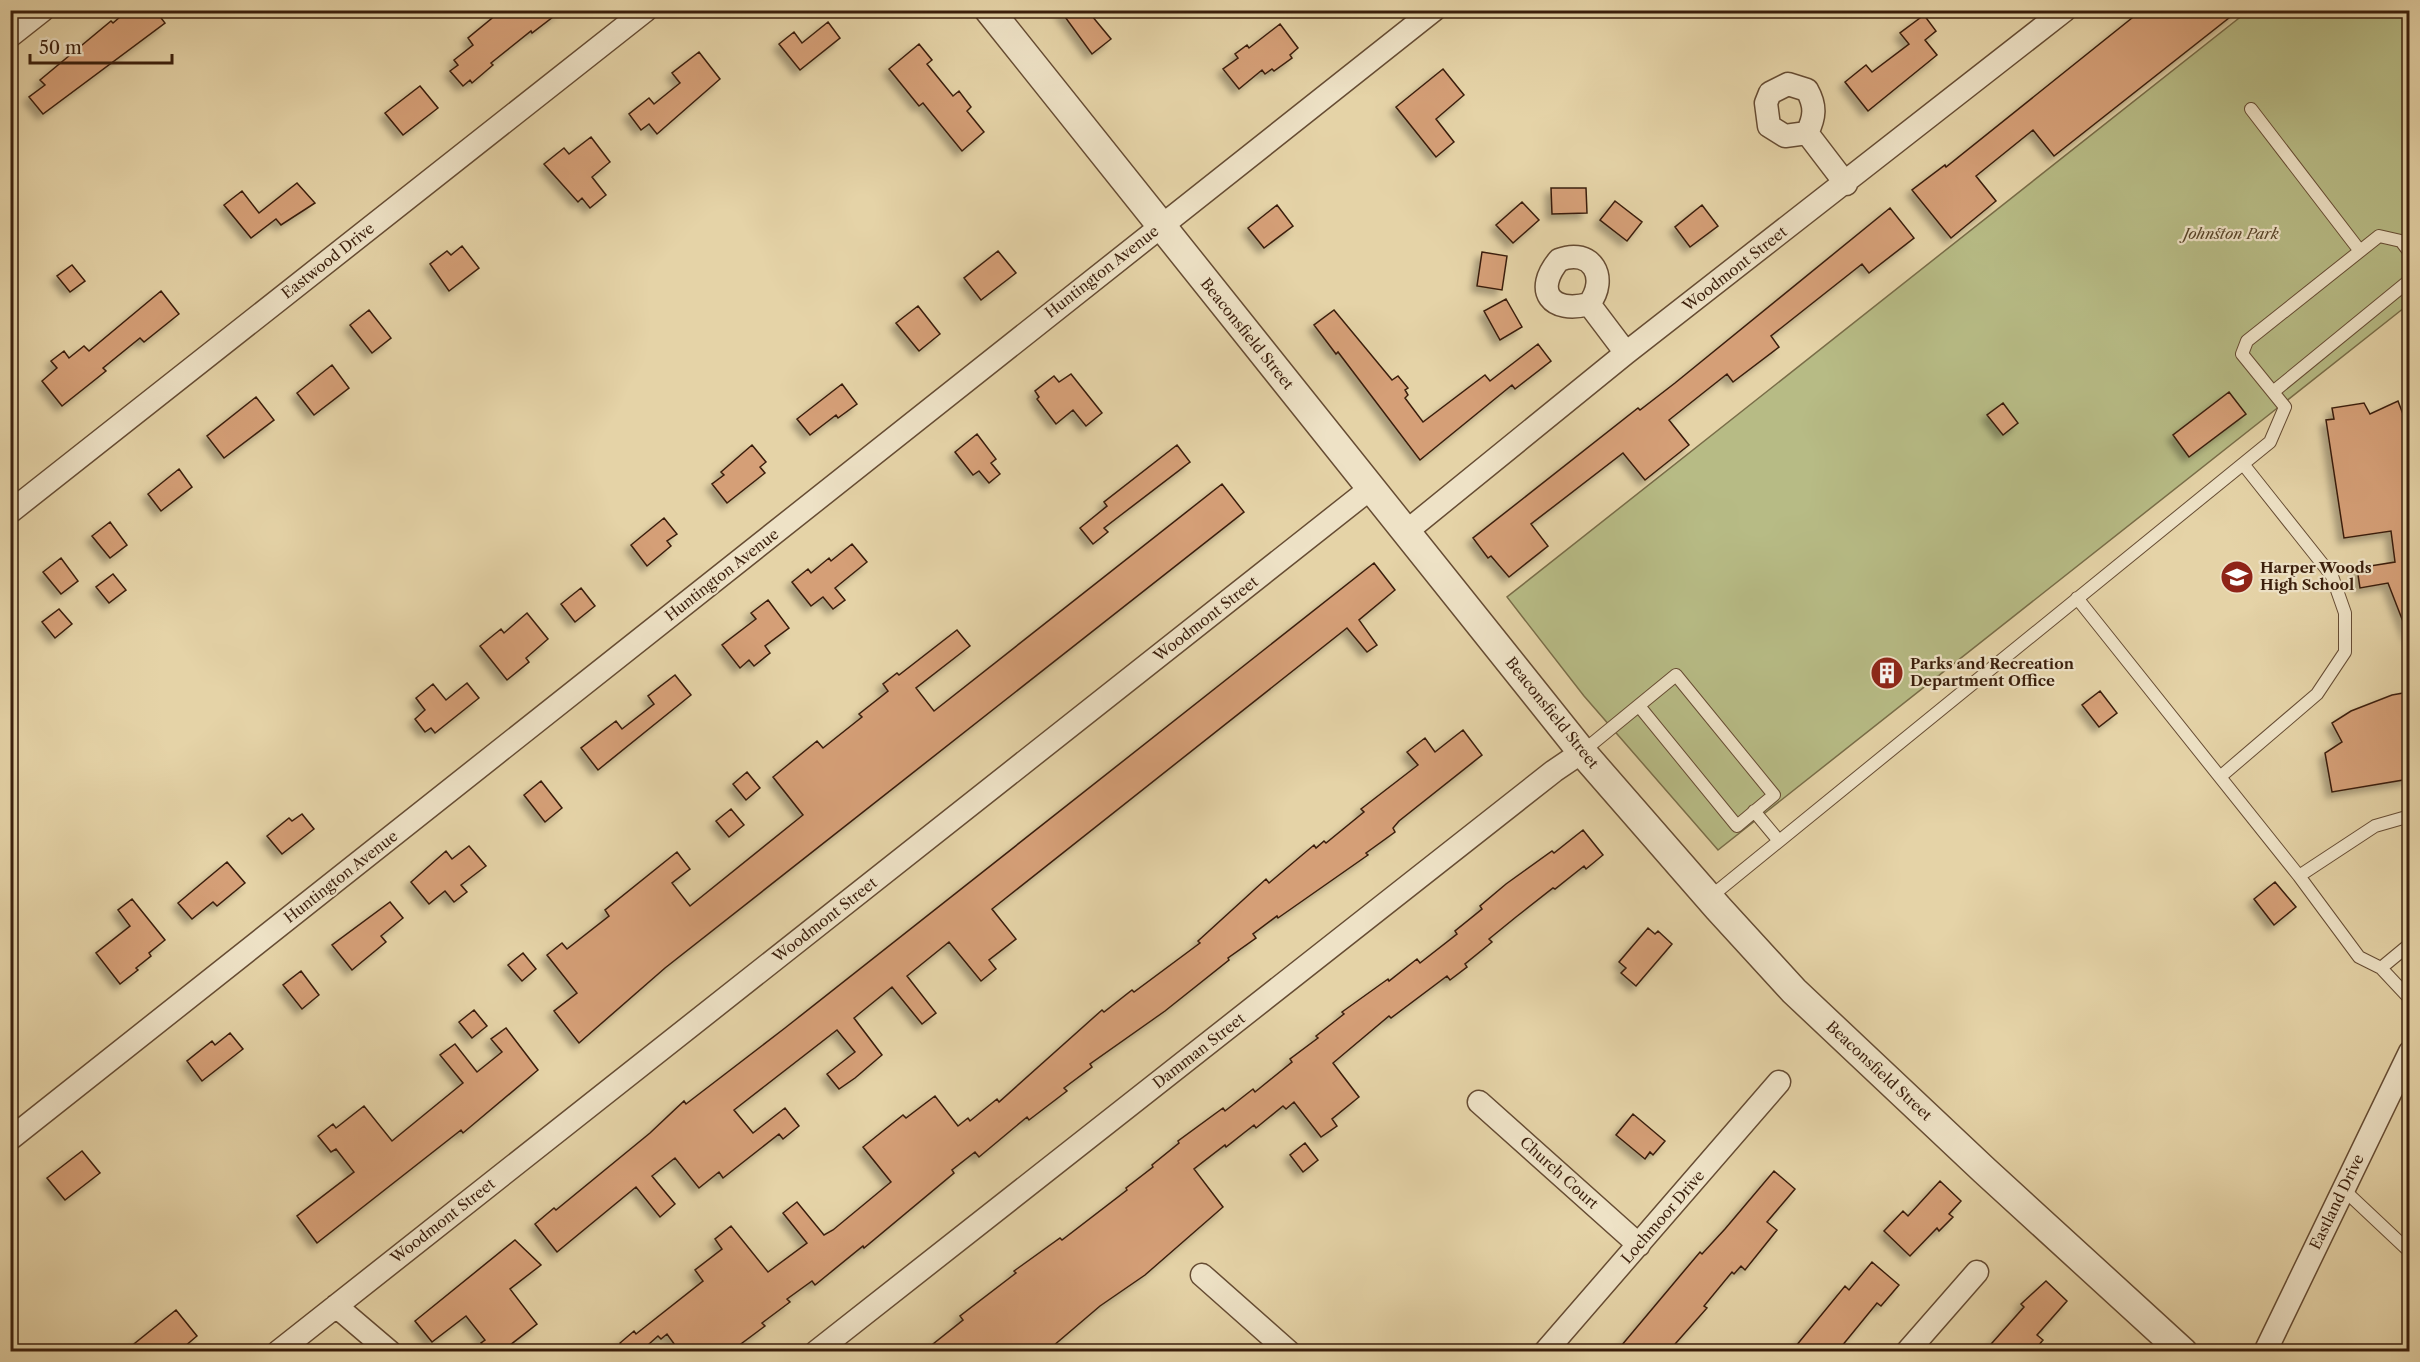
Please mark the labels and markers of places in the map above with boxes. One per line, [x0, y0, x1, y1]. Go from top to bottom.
place label: Harper Woods High School [2260, 558, 2372, 594]
school or university icon: Harper Woods High School [2219, 559, 2255, 595]
place label: Parks and Recreation Department Office [1910, 654, 2075, 690]
building icon: Parks and Recreation Department Office [1869, 655, 1905, 691]

